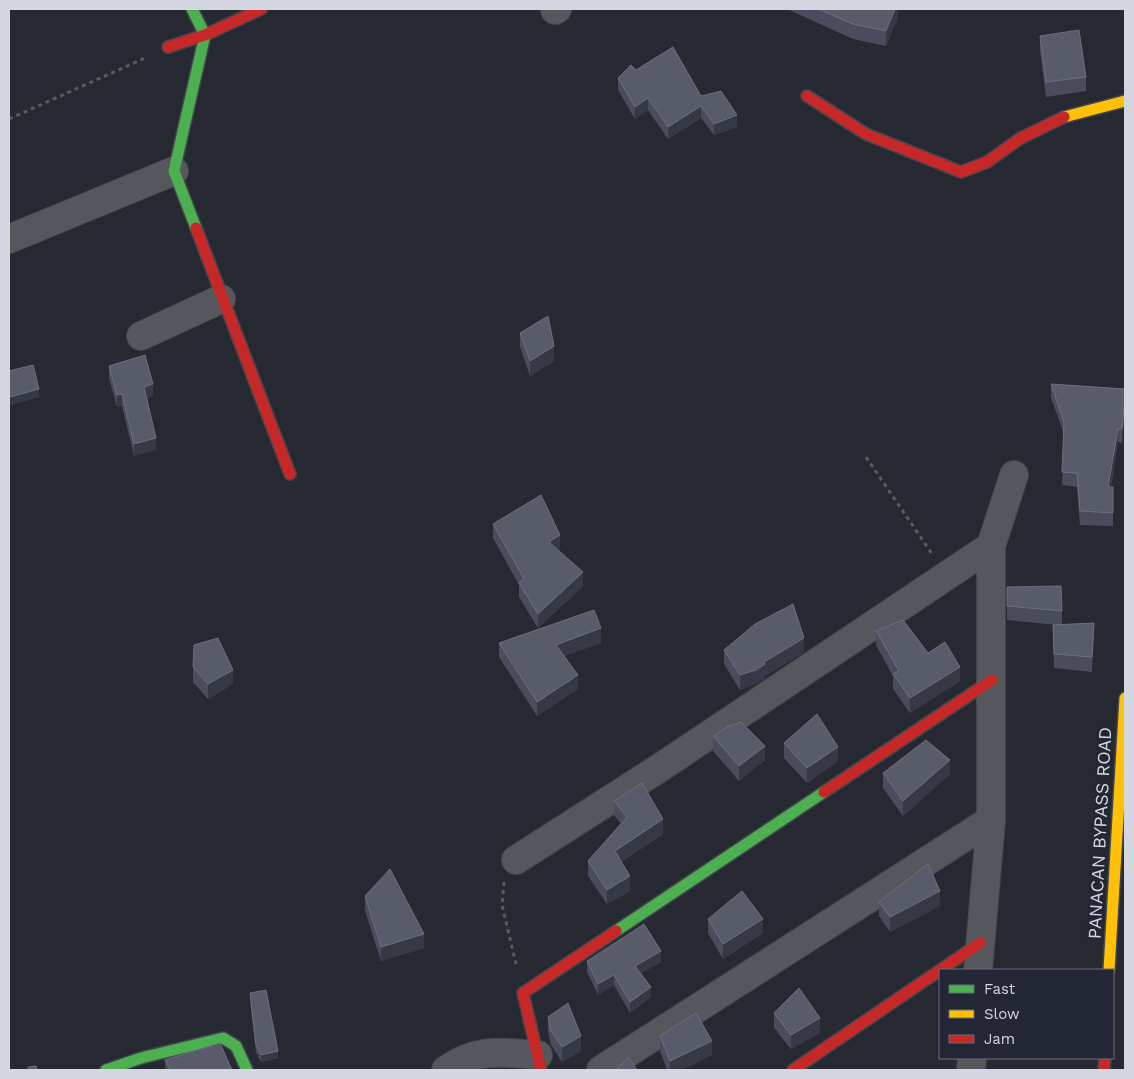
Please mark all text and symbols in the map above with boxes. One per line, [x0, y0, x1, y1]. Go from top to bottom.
street label: PANACAN BYPASS ROAD [1083, 726, 1116, 940]
legend [939, 969, 1114, 1059]
text: Fast [984, 980, 1016, 998]
text: Slow [984, 1005, 1020, 1023]
text: Jam [984, 1030, 1015, 1048]

